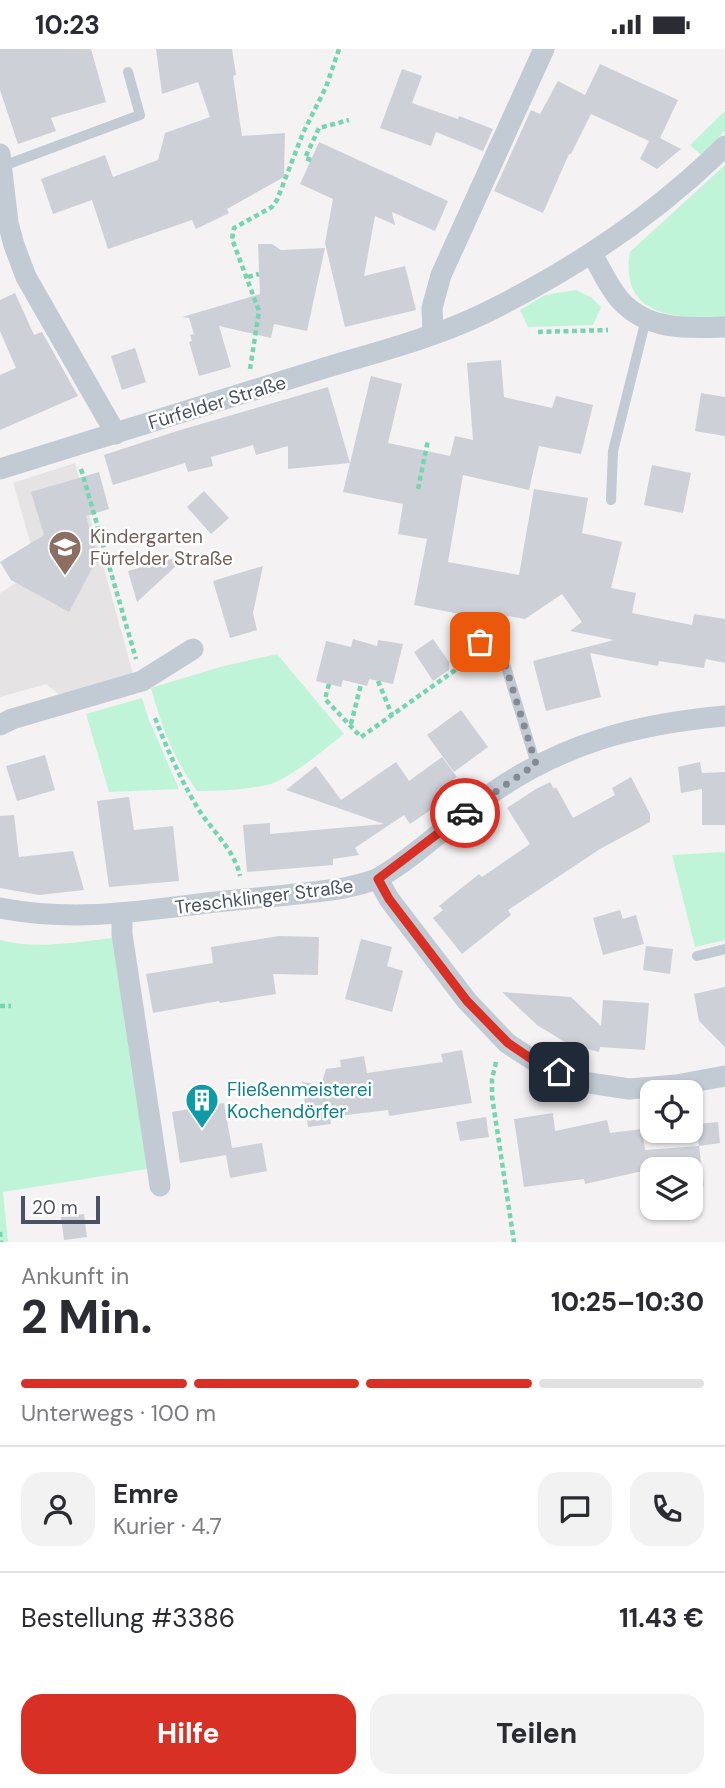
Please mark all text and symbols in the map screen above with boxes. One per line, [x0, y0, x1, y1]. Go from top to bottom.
text: 10:23 [35, 8, 100, 42]
street label: Fürfelder Straße [145, 370, 289, 435]
place label: Kindergarten Fürfelder Straße [90, 524, 233, 571]
school or university icon: Kindergarten Fürfelder Straße [46, 528, 84, 577]
pin [450, 612, 510, 672]
icon: bag [461, 623, 499, 661]
courier [430, 778, 500, 848]
icon: car [446, 794, 484, 832]
street label: Treschklinger Straße [173, 873, 355, 920]
pin [529, 1042, 589, 1102]
icon: home [540, 1053, 578, 1091]
place label: Fließenmeisterei Kochendörfer [227, 1077, 372, 1124]
map controls [640, 1080, 703, 1220]
button: locate [640, 1080, 703, 1143]
building icon: Fließenmeisterei Kochendörfer [183, 1081, 221, 1130]
button: layers [640, 1157, 703, 1220]
scale bar [21, 1193, 100, 1225]
text: 20 m [32, 1195, 78, 1220]
text: Ankunft in [21, 1261, 129, 1291]
text: 10:25–10:30 [551, 1285, 704, 1319]
text: 2 Min. [21, 1287, 152, 1347]
text: Unterwegs · 100 m [21, 1398, 216, 1428]
button: person [21, 1472, 95, 1546]
button: chat [538, 1472, 612, 1546]
button: phone [630, 1472, 704, 1546]
text: Emre [113, 1477, 179, 1511]
text: Kurier · 4.7 [113, 1511, 222, 1541]
text: Bestellung #3386 [21, 1601, 235, 1635]
text: 11.43 € [619, 1601, 704, 1635]
button: Hilfe [21, 1694, 356, 1774]
button: Teilen [370, 1694, 704, 1774]

